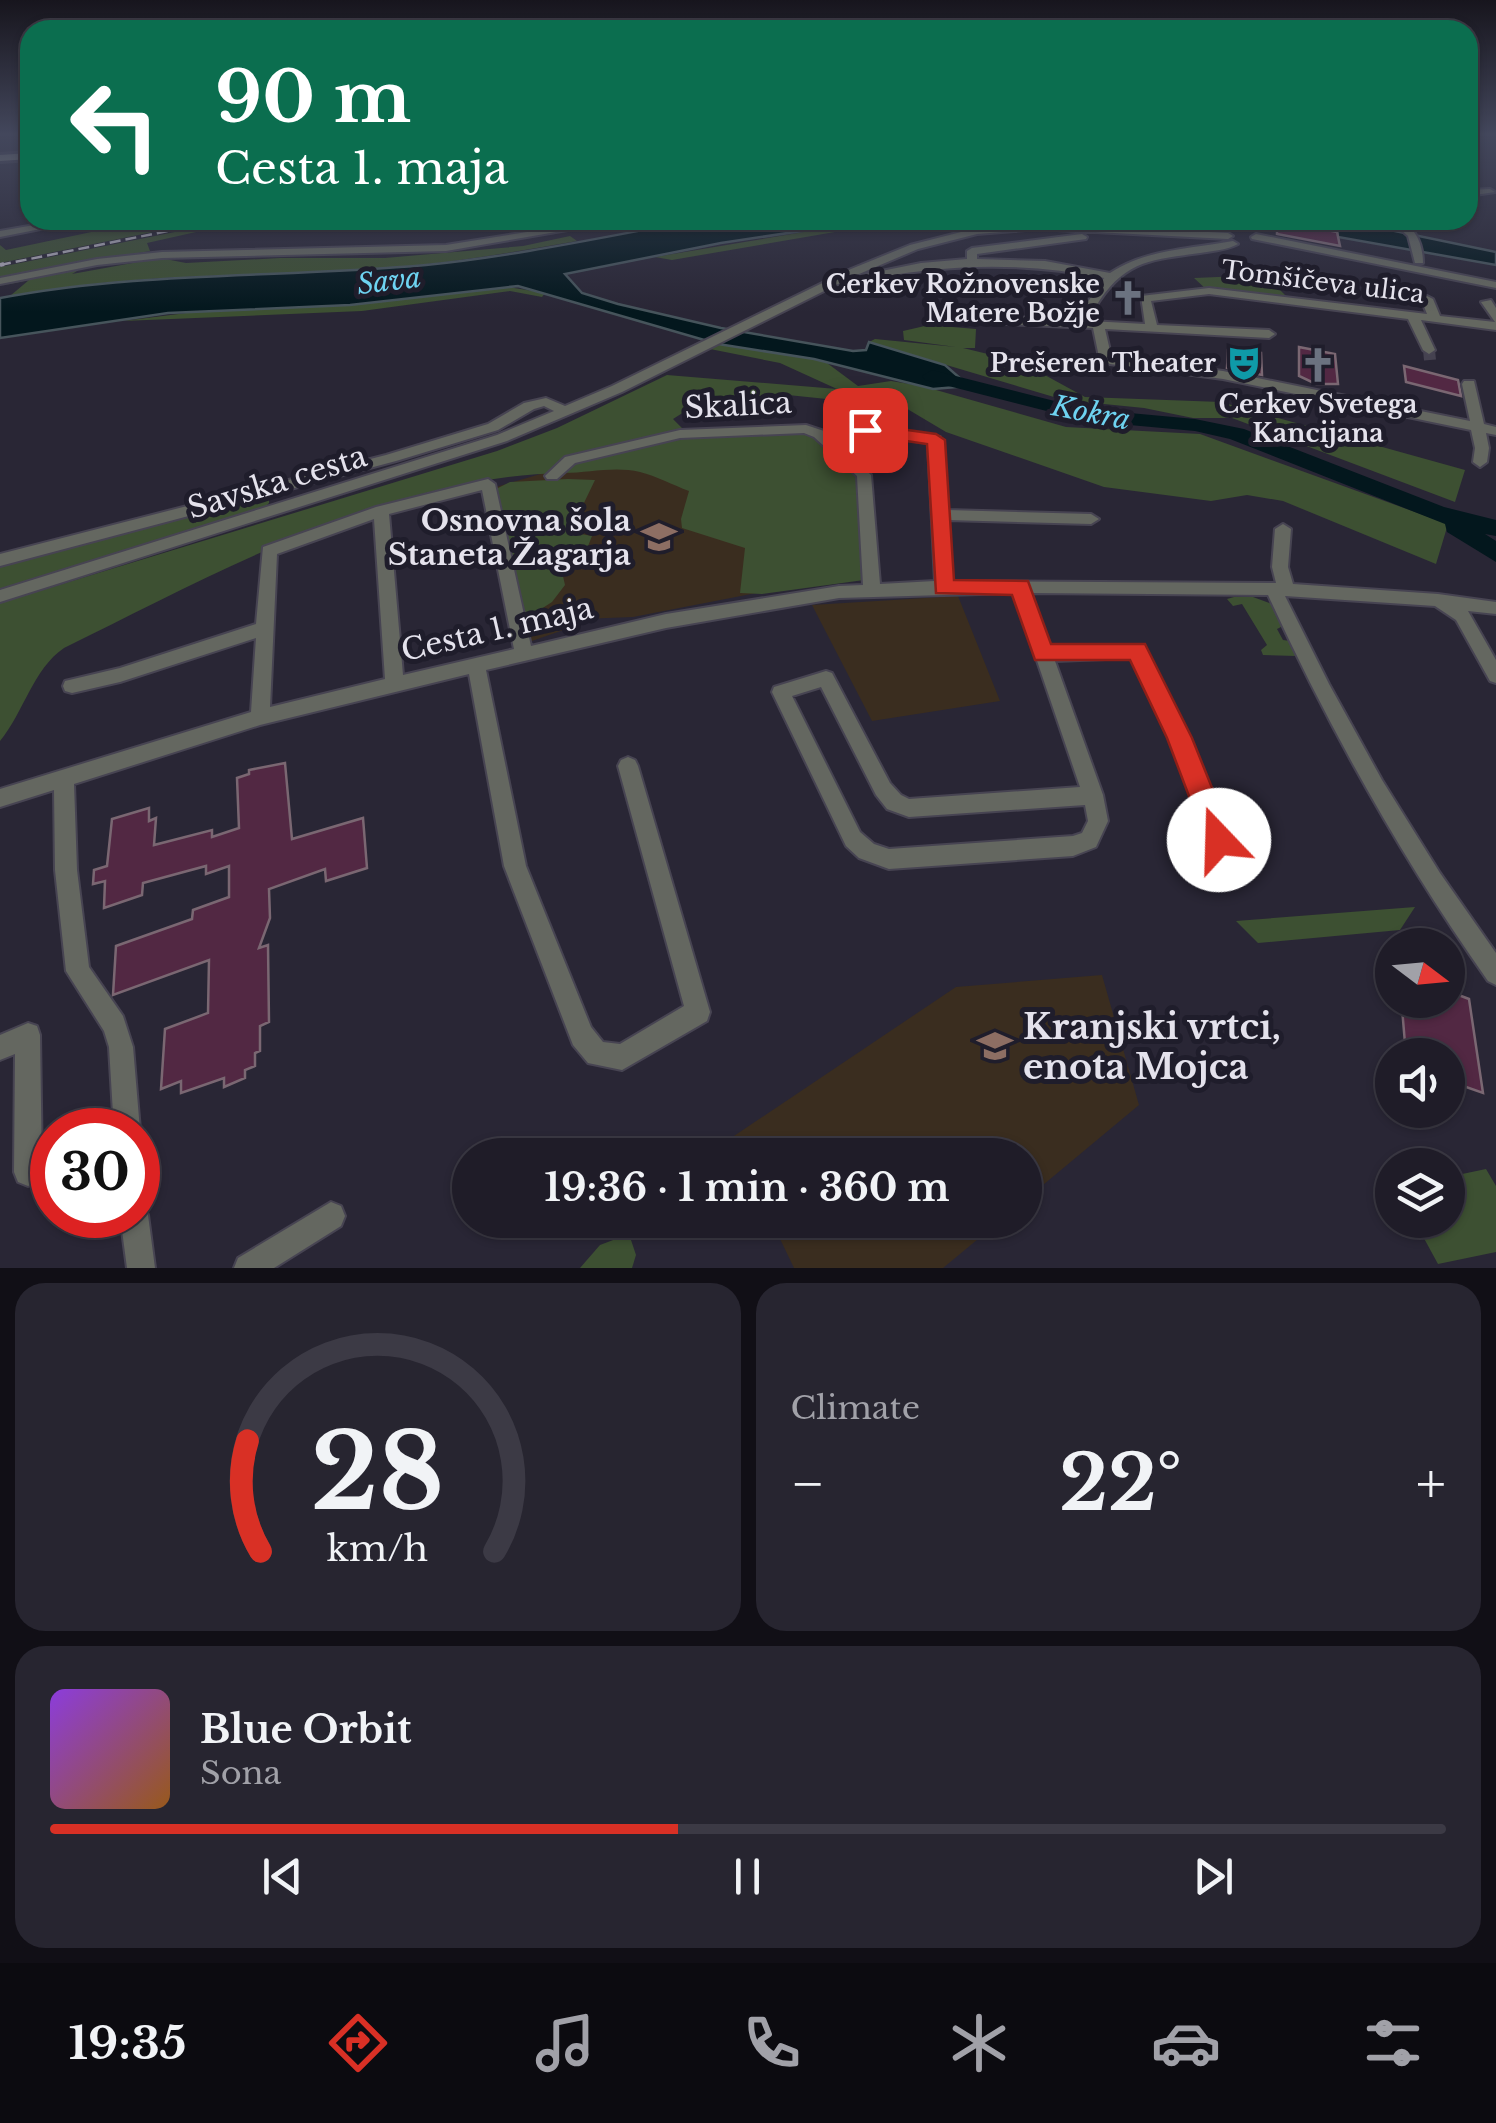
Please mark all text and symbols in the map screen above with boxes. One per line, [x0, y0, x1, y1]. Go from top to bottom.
text: 90 m [215, 54, 411, 141]
icon: left [50, 60, 180, 190]
text: Cesta 1. maja [215, 140, 508, 196]
street label: Tomšičeva ulica [1220, 254, 1426, 310]
water label: Sava [355, 260, 423, 302]
place label: Cerkev Rožnovenske Matere Božje [826, 269, 1100, 329]
church icon: Cerkev Rožnovenske Matere Božje [1109, 279, 1147, 317]
theatre icon: Prešeren Theater [1225, 344, 1263, 382]
church icon: Cerkev Svetega Kancijana [1299, 346, 1337, 384]
place label: Prešeren Theater [990, 348, 1217, 379]
street label: Skalica [684, 384, 793, 426]
pin [823, 388, 908, 473]
water label: Kokra [1048, 388, 1133, 438]
place label: Cerkev Svetega Kancijana [1219, 389, 1418, 449]
icon: arrive [838, 403, 893, 458]
street label: Savska cesta [183, 437, 371, 527]
place label: Osnovna šola Staneta Žagarja [388, 502, 631, 573]
school or university icon: Osnovna šola Staneta Žagarja [640, 518, 678, 556]
street label: Cesta 1. maja [398, 589, 597, 669]
position arrow [1167, 788, 1271, 892]
north arrow [1375, 928, 1465, 1018]
map controls [1375, 928, 1465, 1238]
place label: Kranjski vrtci, enota Mojca [1023, 1005, 1281, 1088]
school or university icon: Kranjski vrtci, enota Mojca [976, 1027, 1014, 1065]
button: sound [1375, 1038, 1465, 1128]
speed limit sign: 30 [30, 1108, 160, 1238]
button: layers [1375, 1148, 1465, 1238]
text: 19:36 · 1 min · 360 m [544, 1164, 950, 1211]
text: Climate [791, 1388, 920, 1428]
text: 28 [311, 1408, 445, 1537]
text: 22° [1059, 1437, 1182, 1530]
text: − [791, 1450, 825, 1518]
text: + [1416, 1450, 1446, 1518]
text: km/h [327, 1526, 428, 1571]
text: Blue Orbit [200, 1706, 411, 1753]
text: Sona [200, 1753, 281, 1793]
icon: previous [255, 1849, 310, 1904]
icon: pause [720, 1849, 775, 1904]
icon: next [1186, 1849, 1241, 1904]
icon: directions [323, 2008, 393, 2078]
icon: music [530, 2008, 600, 2078]
icon: phone [737, 2008, 807, 2078]
icon: climate [944, 2008, 1014, 2078]
icon: car [1151, 2008, 1221, 2078]
icon: filters [1358, 2008, 1428, 2078]
text: 19:35 [68, 2015, 187, 2071]

